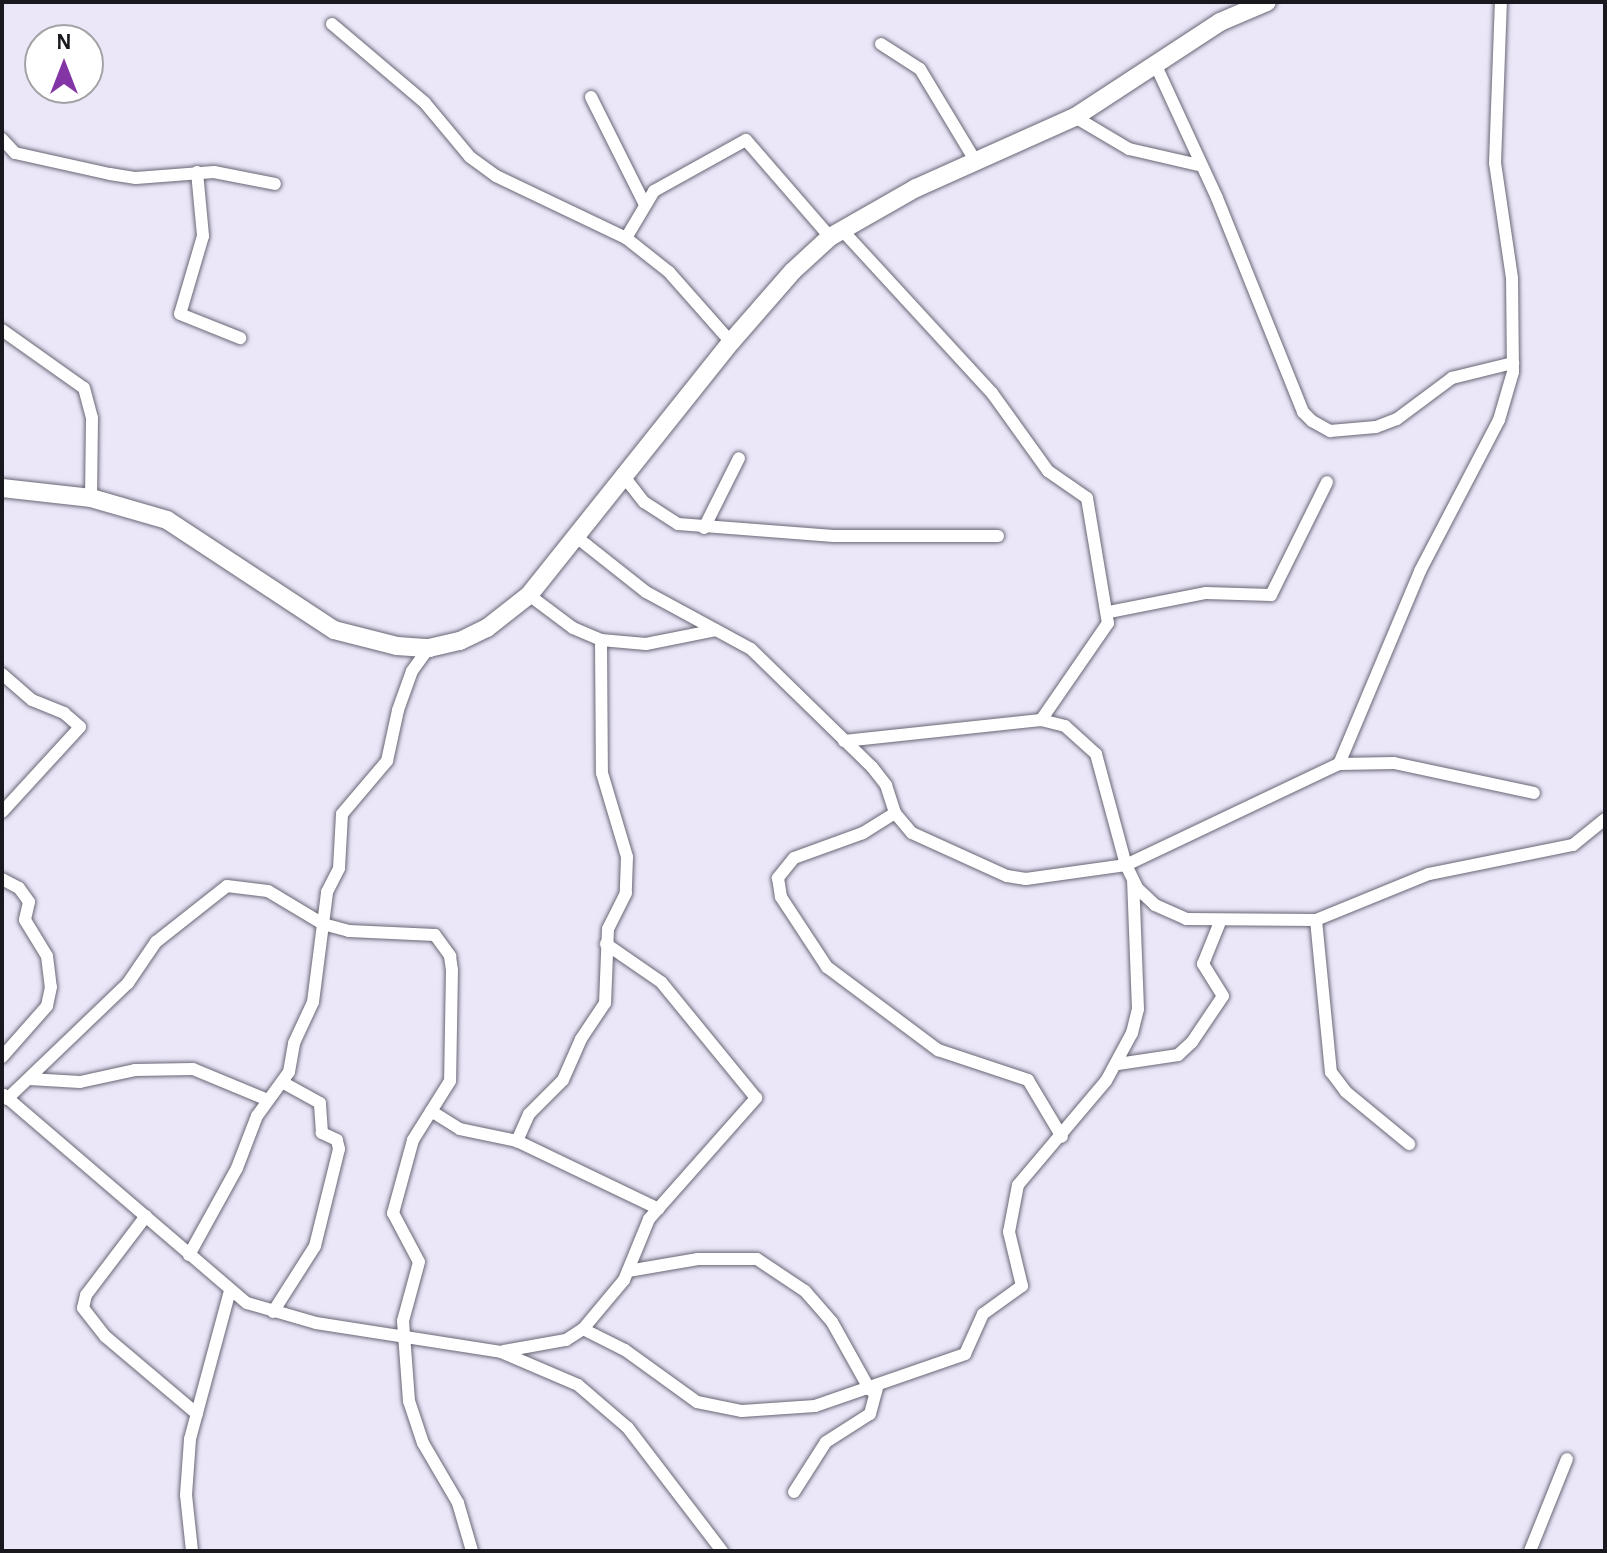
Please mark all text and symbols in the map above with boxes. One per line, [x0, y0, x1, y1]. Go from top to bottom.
north arrow [24, 24, 104, 104]
text: N [56, 31, 72, 53]

